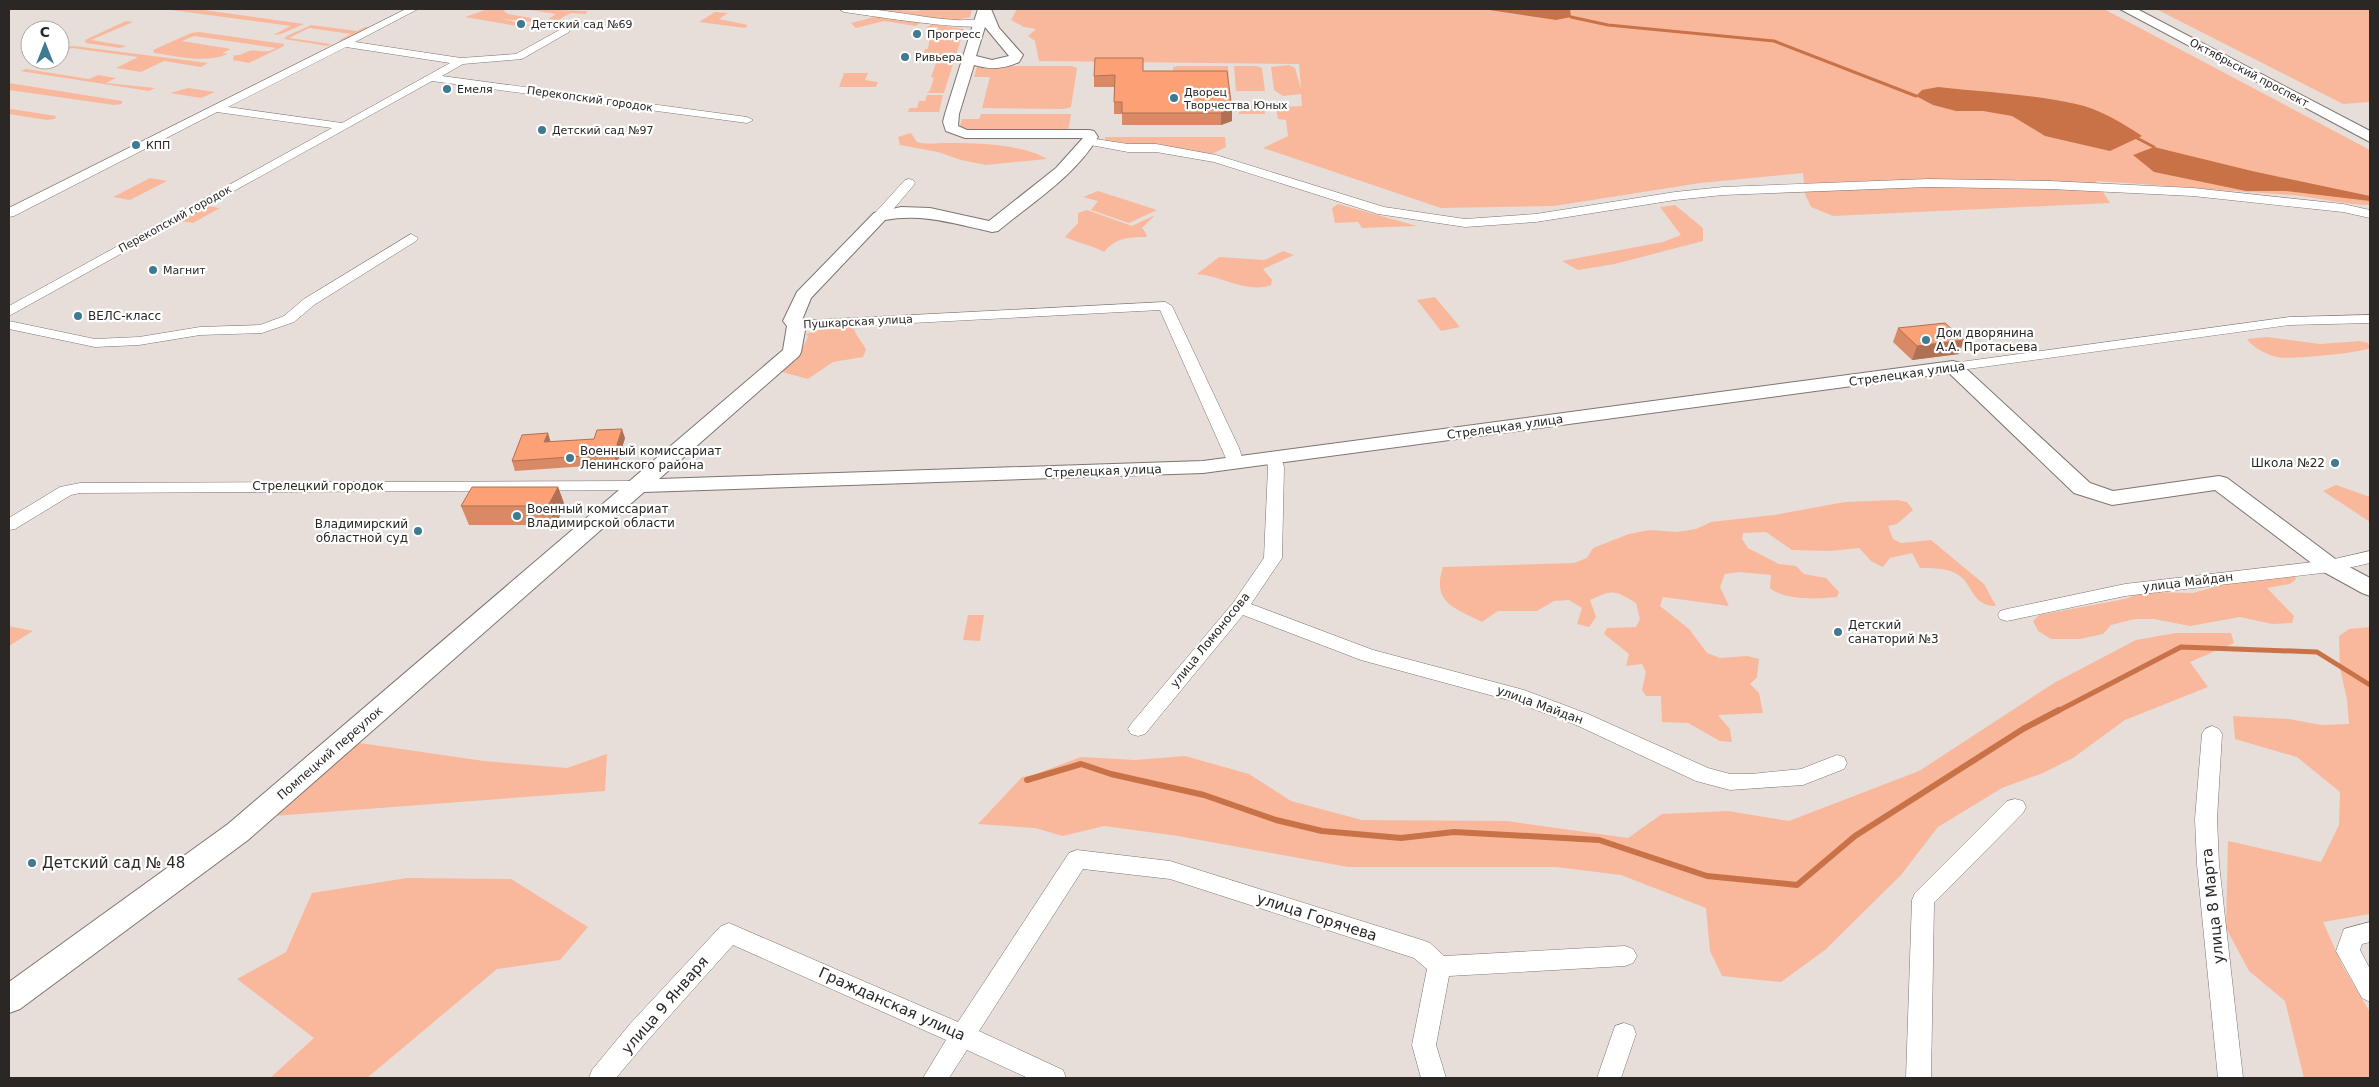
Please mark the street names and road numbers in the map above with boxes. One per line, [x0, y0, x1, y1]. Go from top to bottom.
street label: Октябрьский проспект [2187, 36, 2311, 110]
street label: Перекопский городок [526, 84, 654, 114]
street label: Перекопский городок [116, 182, 234, 255]
street label: Пушкарская улица [803, 313, 913, 331]
street label: Стрелецкая улица [1848, 359, 1966, 389]
street label: Стрелецкая улица [1446, 412, 1564, 442]
street label: Стрелецкая улица [1044, 462, 1162, 480]
street label: Стрелецкий городок [252, 479, 384, 493]
street label: улица Майдан [2142, 570, 2234, 594]
street label: улица Ломоносова [1167, 590, 1253, 690]
street label: улица Майдан [1495, 683, 1585, 727]
street label: Помпецкий переулок [274, 703, 386, 803]
street label: улица 8 Марта [2198, 847, 2228, 965]
street label: улица Горячева [1255, 889, 1379, 945]
street label: улица 9 Января [618, 952, 712, 1058]
street label: Гражданская улица [816, 964, 968, 1044]

